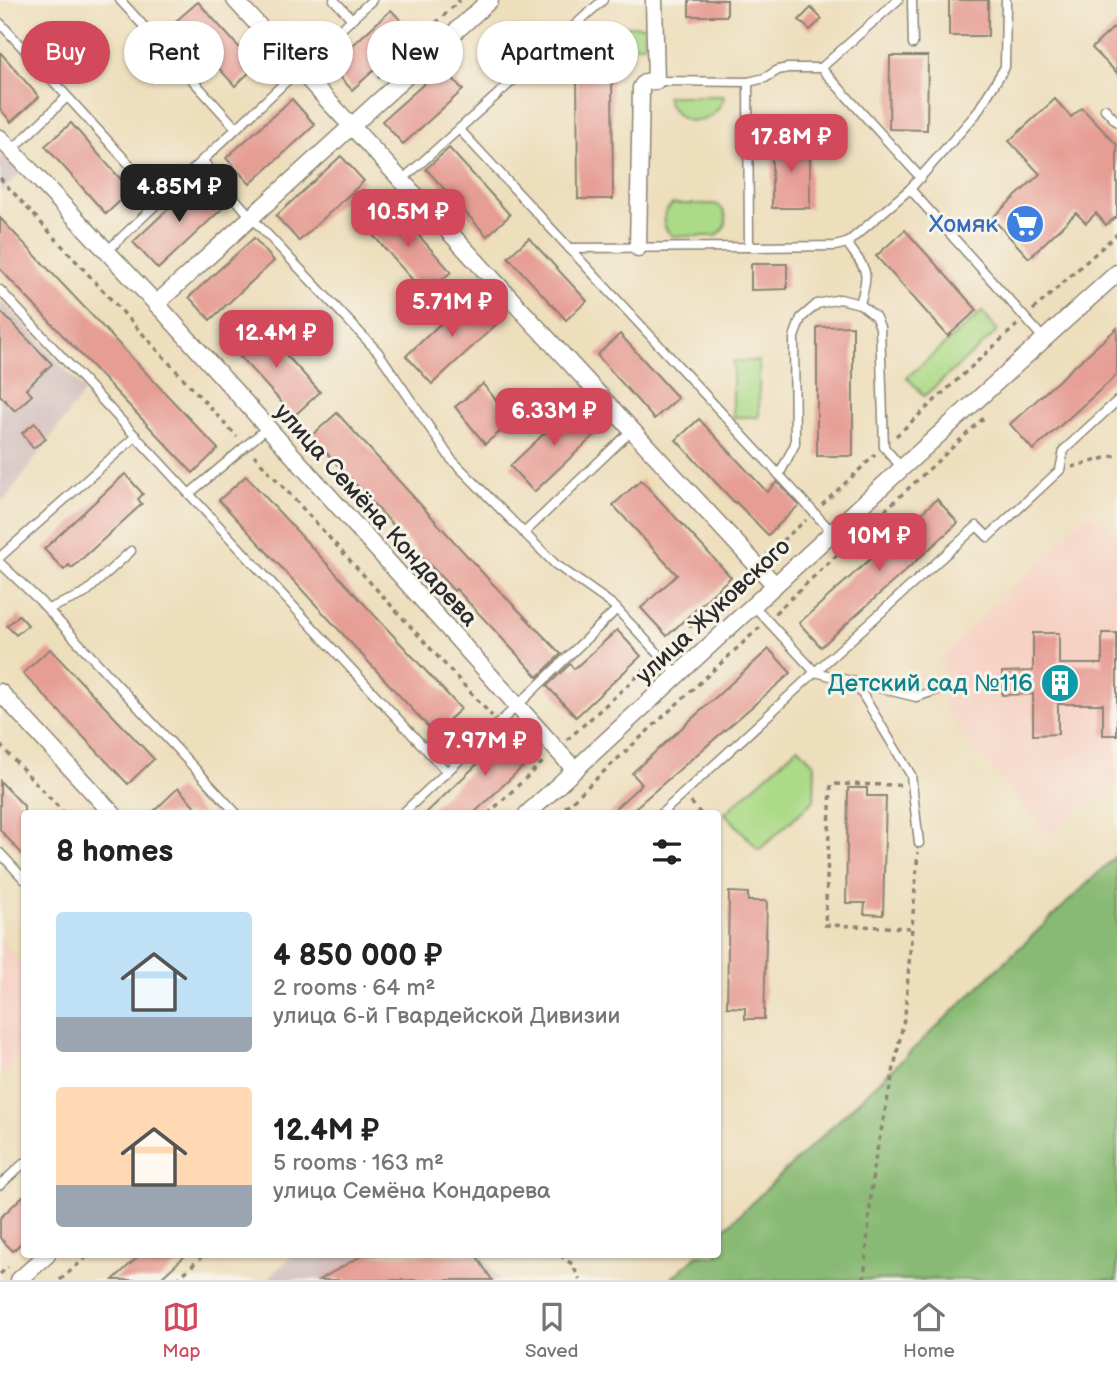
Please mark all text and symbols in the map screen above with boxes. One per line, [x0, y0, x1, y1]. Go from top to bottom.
chip: Buy [21, 21, 110, 84]
chip: Rent [124, 21, 224, 84]
chip: Filters [238, 21, 353, 84]
chip: New [367, 21, 463, 84]
chip: Apartment [477, 21, 638, 84]
pin: 17.8M ₽ [726, 114, 856, 174]
text: 17.8M ₽ [751, 123, 831, 151]
pin: 4.85M ₽ [114, 164, 244, 224]
text: 4.85M ₽ [136, 173, 222, 201]
pin: 10.5M ₽ [343, 190, 473, 249]
text: 10.5M ₽ [367, 198, 449, 226]
supermarket icon: Хомяк [1004, 203, 1046, 245]
place label: Хомяк [929, 210, 998, 239]
pin: 5.71M ₽ [387, 280, 517, 339]
text: 5.71M ₽ [412, 288, 492, 316]
pin: 12.4M ₽ [211, 310, 341, 370]
text: 12.4M ₽ [235, 319, 317, 347]
pin: 6.33M ₽ [489, 388, 619, 448]
text: 6.33M ₽ [511, 397, 597, 425]
street label: улица Семёна Кондарева [268, 398, 484, 632]
pin: 10M ₽ [830, 514, 928, 573]
text: 10M ₽ [847, 522, 911, 550]
street label: улица Жуковского [630, 532, 796, 690]
building icon: Детский сад №116 [1039, 662, 1081, 704]
place label: Детский сад №116 [828, 669, 1033, 698]
pin: 7.97M ₽ [420, 718, 550, 778]
text: 7.97M ₽ [443, 727, 527, 755]
icon: filters [648, 833, 686, 871]
text: 8 homes [56, 834, 173, 870]
text: 4 850 000 ₽ [273, 938, 443, 974]
icon: home [112, 940, 196, 1024]
text: 2 rooms · 64 m² [273, 974, 435, 1002]
text: улица 6-й Гвардейской Дивизии [273, 1002, 620, 1030]
text: 12.4M ₽ [273, 1113, 379, 1149]
icon: home [112, 1115, 196, 1199]
text: 5 rooms · 163 m² [273, 1149, 444, 1177]
text: улица Семёна Кондарева [273, 1177, 551, 1205]
tab: Map [162, 1298, 200, 1363]
tab: Saved [525, 1298, 578, 1363]
tab: Home [903, 1298, 955, 1363]

